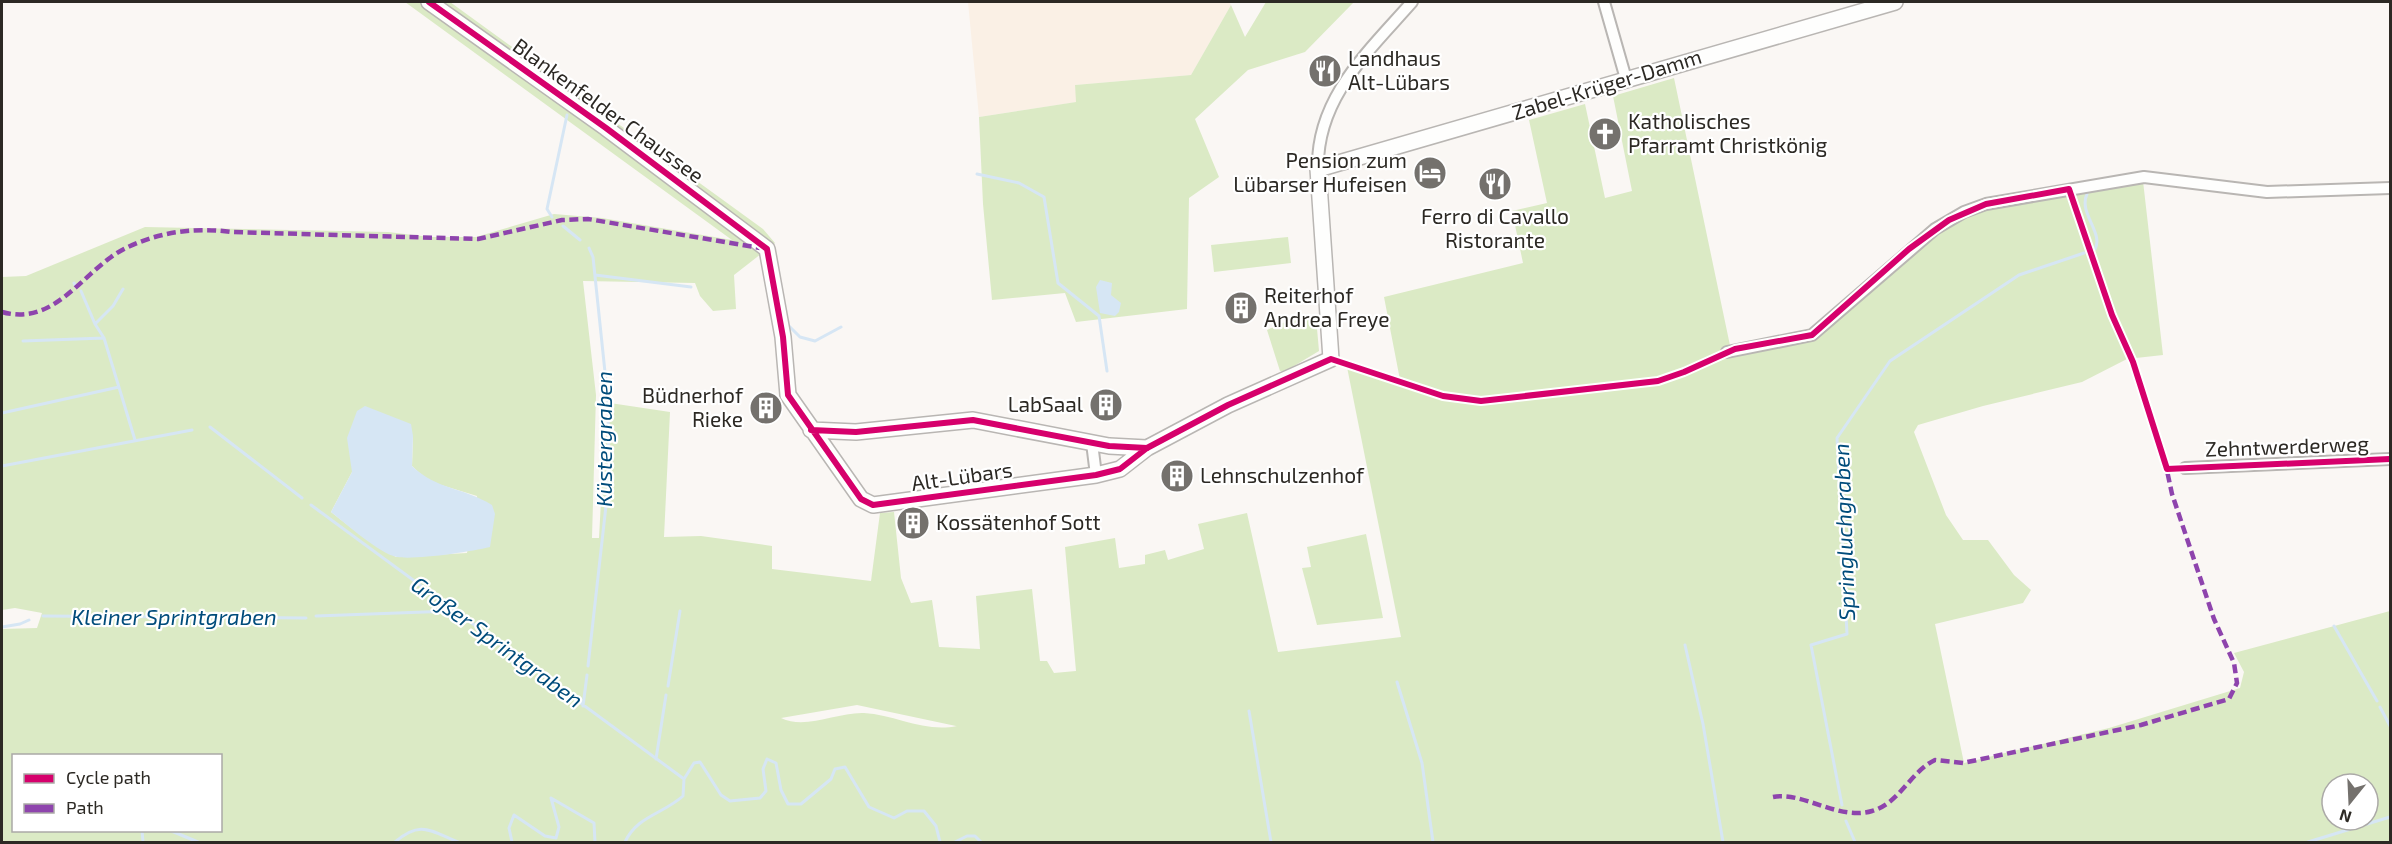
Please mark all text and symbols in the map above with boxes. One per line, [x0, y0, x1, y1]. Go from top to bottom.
street label: Blankenfelder Chaussee [509, 32, 709, 187]
street label: Zabel-Krüger-Damm [1509, 43, 1704, 124]
place label: Landhaus Alt-Lübars [1348, 45, 1450, 94]
restaurant icon: Landhaus Alt-Lübars [1307, 53, 1343, 89]
place label: Katholisches Pfarramt Christkönig [1628, 108, 1828, 157]
church icon: Katholisches Pfarramt Christkönig [1587, 116, 1623, 152]
place label: Pension zum Lübarser Hufeisen [1233, 147, 1407, 196]
hotel icon: Pension zum Lübarser Hufeisen [1412, 155, 1448, 191]
restaurant icon: Ferro di Cavallo Ristorante [1477, 166, 1513, 202]
place label: Ferro di Cavallo Ristorante [1421, 203, 1569, 252]
place label: Reiterhof Andrea Freye [1264, 282, 1390, 331]
building icon: Reiterhof Andrea Freye [1223, 290, 1259, 326]
water label: Küstergraben [590, 371, 616, 507]
place label: Büdnerhof Rieke [642, 382, 744, 431]
building icon: LabSaal [1088, 387, 1124, 423]
building icon: Büdnerhof Rieke [748, 390, 784, 426]
place label: LabSaal [1008, 391, 1084, 416]
street label: Zehntwerderweg [2204, 430, 2370, 461]
water label: Springluchgraben [1827, 443, 1859, 621]
street label: Alt-Lübars [910, 456, 1014, 495]
building icon: Lehnschulzenhof [1159, 458, 1195, 494]
place label: Lehnschulzenhof [1200, 462, 1365, 487]
building icon: Kossätenhof Sott [895, 505, 931, 541]
place label: Kossätenhof Sott [936, 509, 1100, 534]
water label: Großer Sprintgraben [407, 570, 588, 712]
water label: Kleiner Sprintgraben [71, 603, 277, 629]
legend [12, 754, 222, 832]
text: Cycle path [66, 766, 151, 788]
north arrow [2320, 772, 2380, 832]
text: Path [66, 796, 104, 818]
text: N [2337, 806, 2354, 828]

